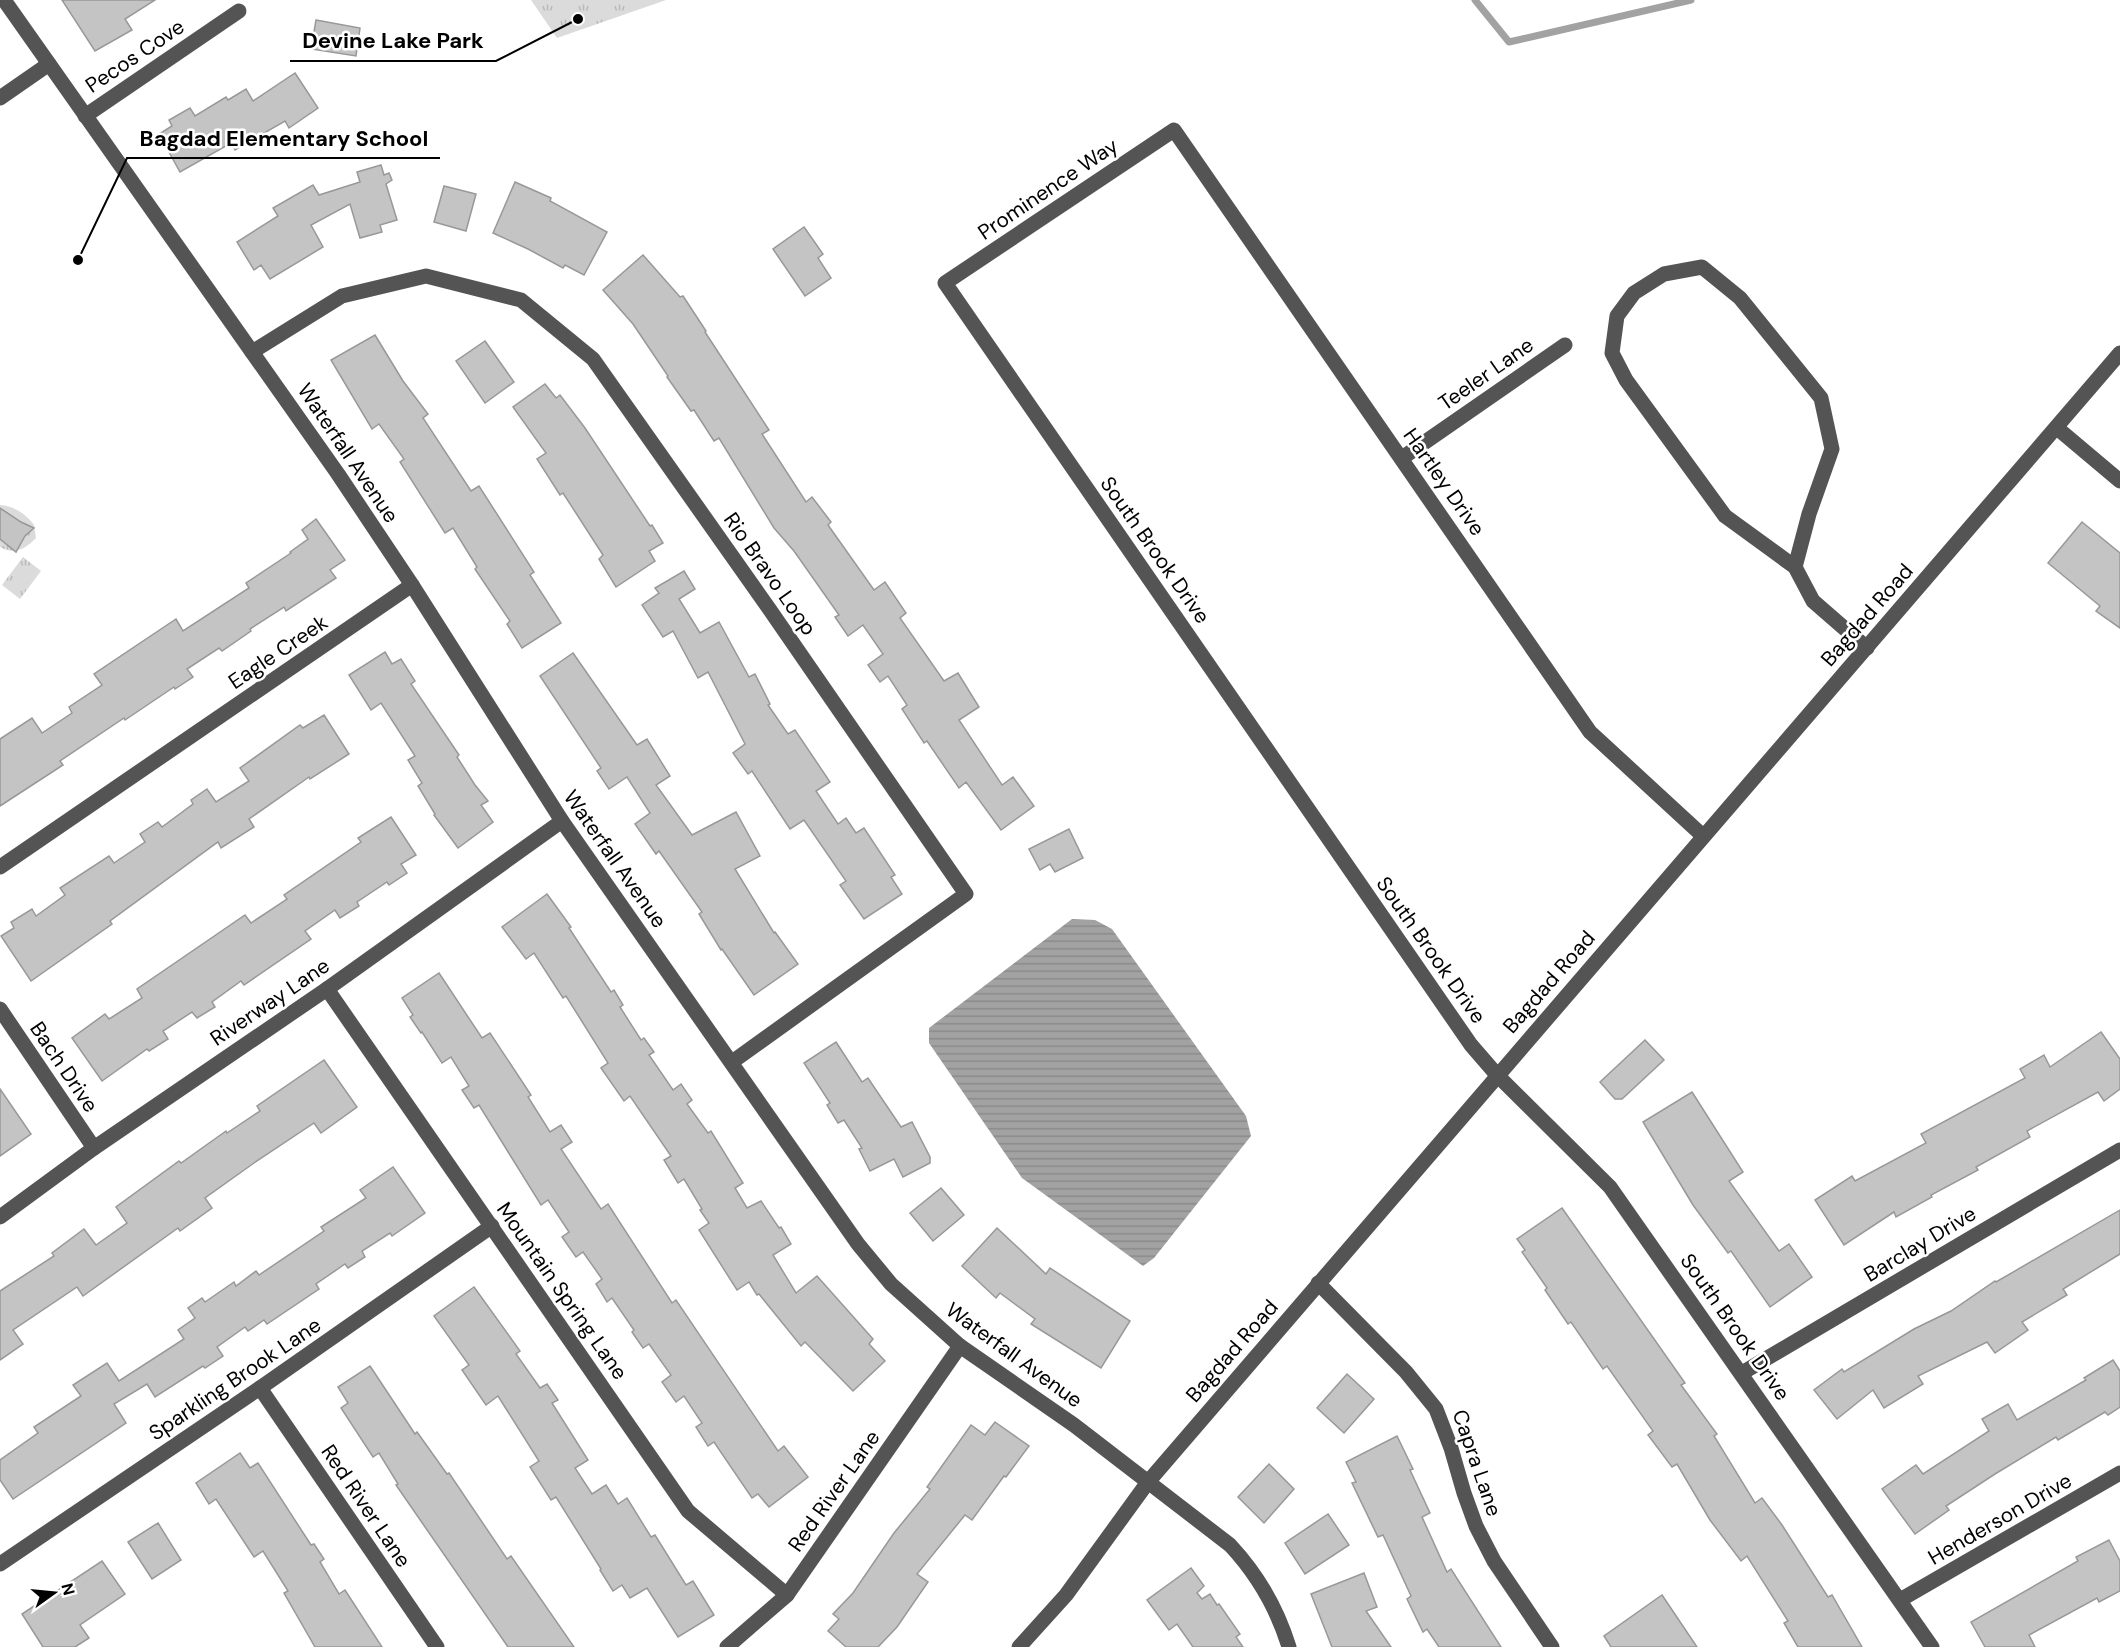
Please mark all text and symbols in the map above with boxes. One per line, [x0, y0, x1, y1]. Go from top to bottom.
street label: Pecos Cove [80, 13, 190, 99]
callout: Devine Lake Park [290, 21, 496, 61]
text: Devine Lake Park [302, 26, 484, 55]
callout: Bagdad Elementary School [127, 118, 440, 158]
text: Bagdad Elementary School [140, 124, 428, 153]
street label: Prominence Way [972, 132, 1124, 246]
street label: Teeler Lane [1433, 331, 1539, 417]
street label: Waterfall Avenue [291, 378, 405, 528]
street label: Hartley Drive [1397, 423, 1491, 541]
street label: South Brook Drive [1094, 471, 1216, 629]
street label: Rio Bravo Loop [717, 507, 823, 641]
street label: Bagdad Road [1815, 558, 1919, 672]
street label: Eagle Creek [223, 608, 333, 696]
street label: Waterfall Avenue [557, 784, 673, 934]
street label: South Brook Drive [1370, 871, 1492, 1029]
street label: Bagdad Road [1497, 925, 1601, 1039]
street label: Riverway Lane [205, 952, 335, 1052]
street label: Bach Drive [23, 1016, 105, 1118]
street label: Mountain Spring Lane [490, 1197, 634, 1385]
street label: Barclay Drive [1859, 1199, 1981, 1289]
street label: South Brook Drive [1674, 1248, 1796, 1406]
street label: Bagdad Road [1180, 1294, 1284, 1408]
street label: Waterfall Avenue [940, 1296, 1088, 1414]
street label: Sparkling Brook Lane [144, 1311, 327, 1447]
street label: Capra Lane [1446, 1406, 1508, 1520]
street label: Red River Lane [782, 1425, 886, 1557]
street label: Red River Lane [315, 1439, 417, 1573]
street label: Henderson Drive [1923, 1466, 2077, 1572]
north arrow [24, 1563, 84, 1623]
text: N [56, 1581, 80, 1598]

